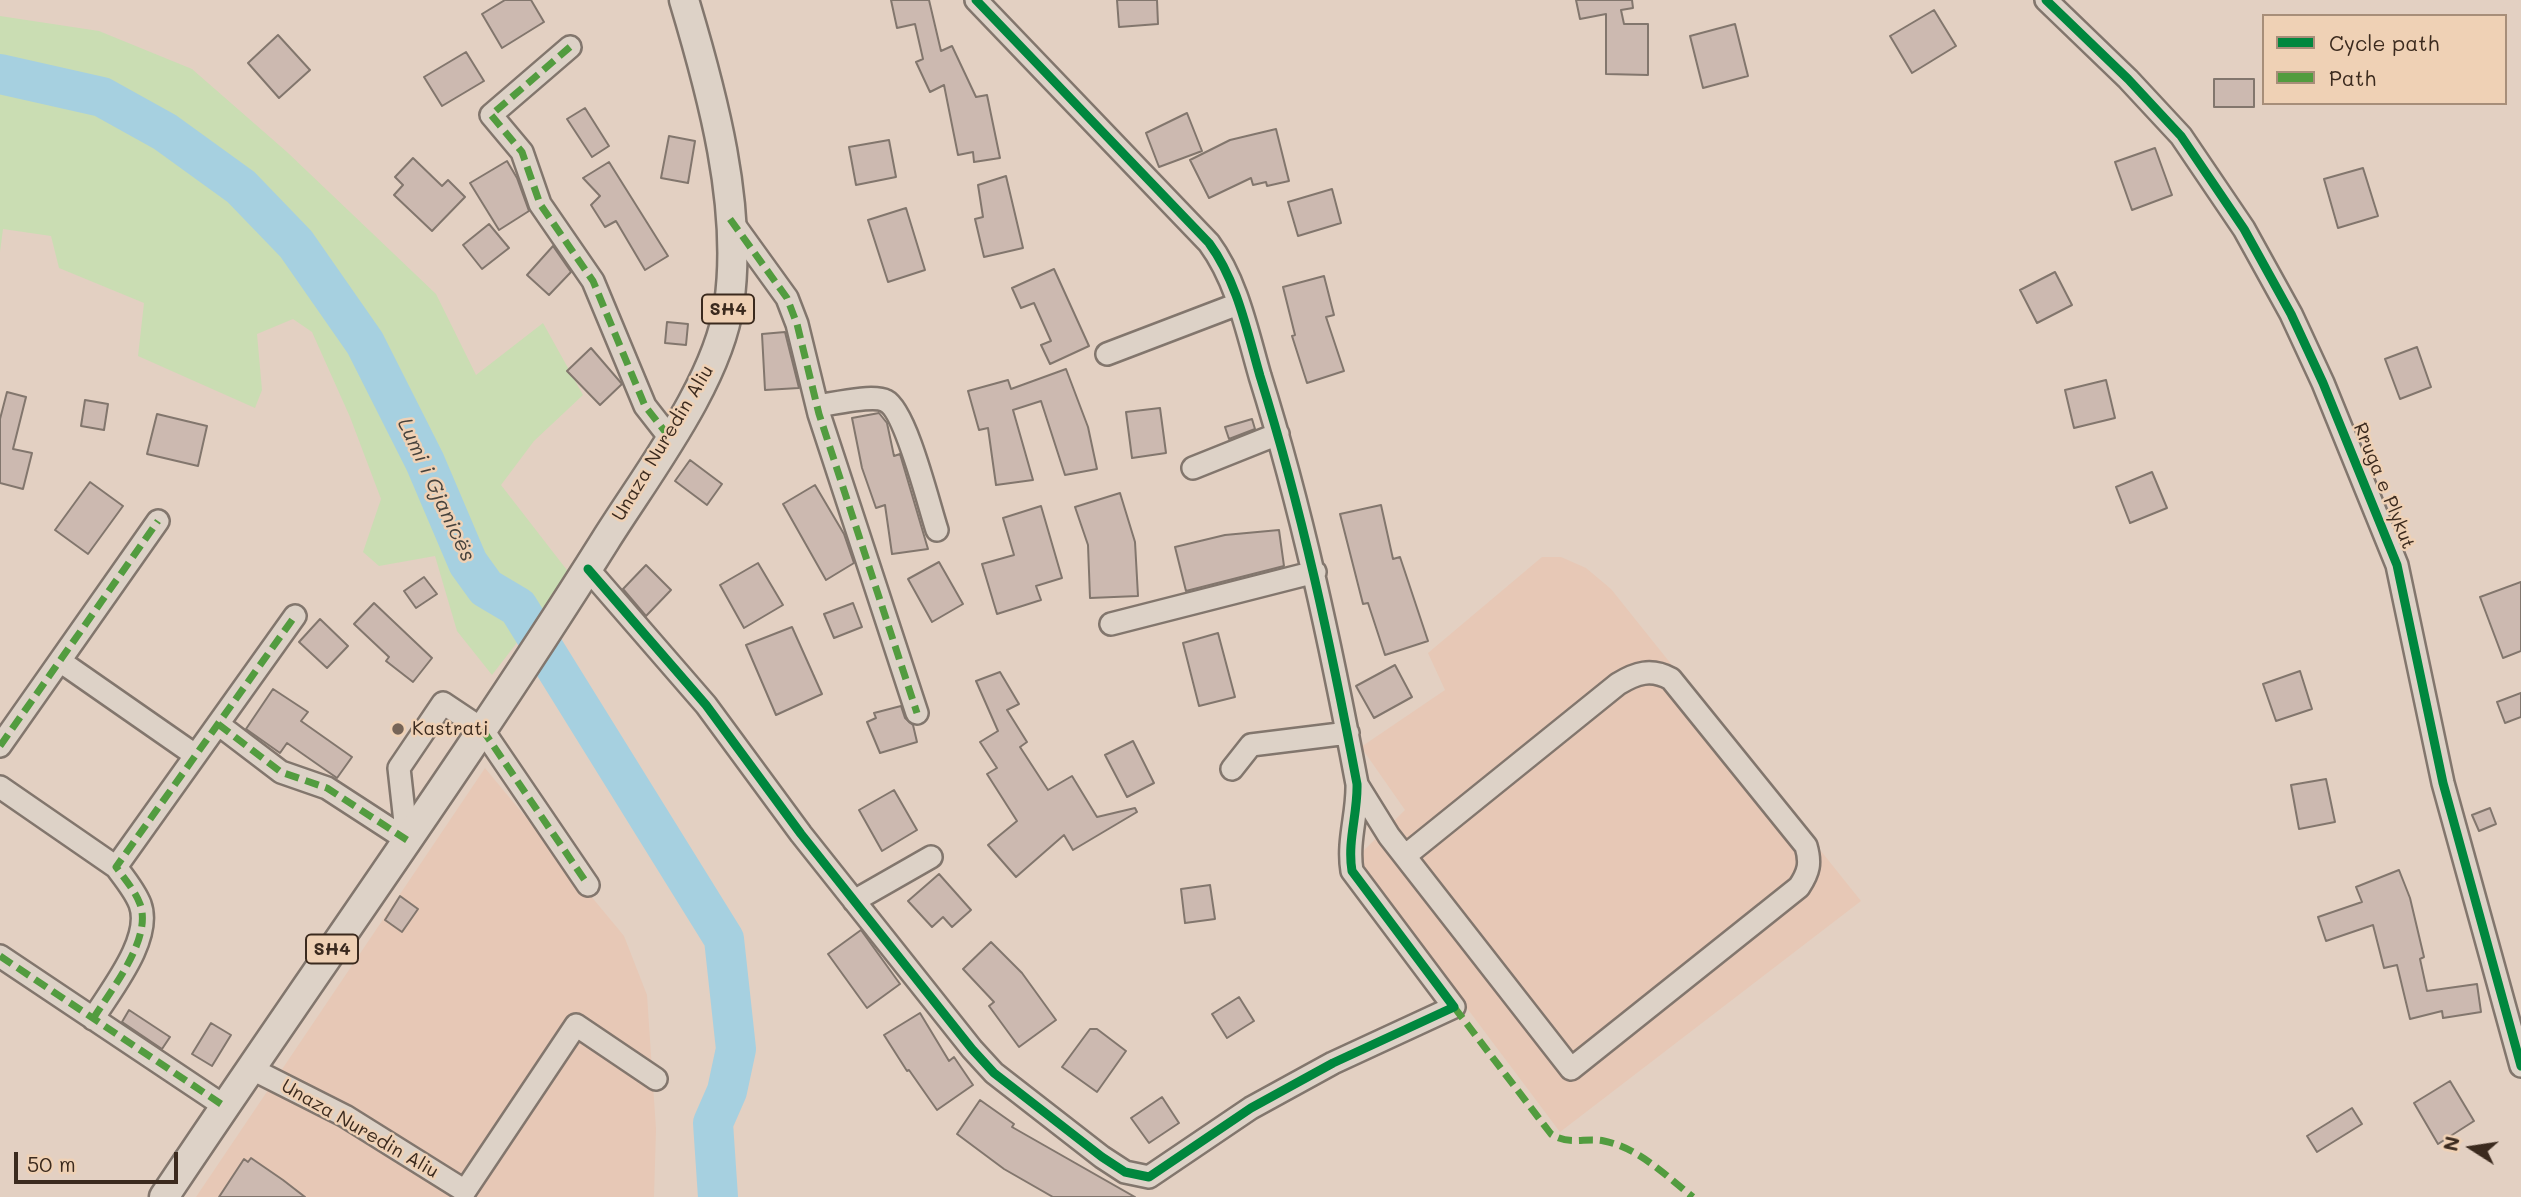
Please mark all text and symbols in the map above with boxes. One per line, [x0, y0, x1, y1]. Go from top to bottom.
legend [2262, 14, 2507, 105]
text: Cycle path [2329, 29, 2439, 56]
text: Path [2329, 64, 2376, 91]
road number: SH4 [702, 295, 754, 324]
street label: Unaza Nuredin Aliu [607, 361, 719, 525]
water label: Lumi i Gjanicës [392, 414, 480, 566]
street label: Rruga e Plykut [2348, 420, 2420, 552]
place label: Kastrati [412, 718, 489, 740]
marker: Kastrati [390, 721, 406, 737]
road number: SH4 [306, 934, 358, 964]
street label: Unaza Nuredin Aliu [277, 1075, 443, 1183]
north arrow [2437, 1113, 2507, 1183]
text: N [2437, 1134, 2465, 1153]
scale bar [18, 1138, 182, 1182]
text: 50 m [27, 1150, 76, 1177]

